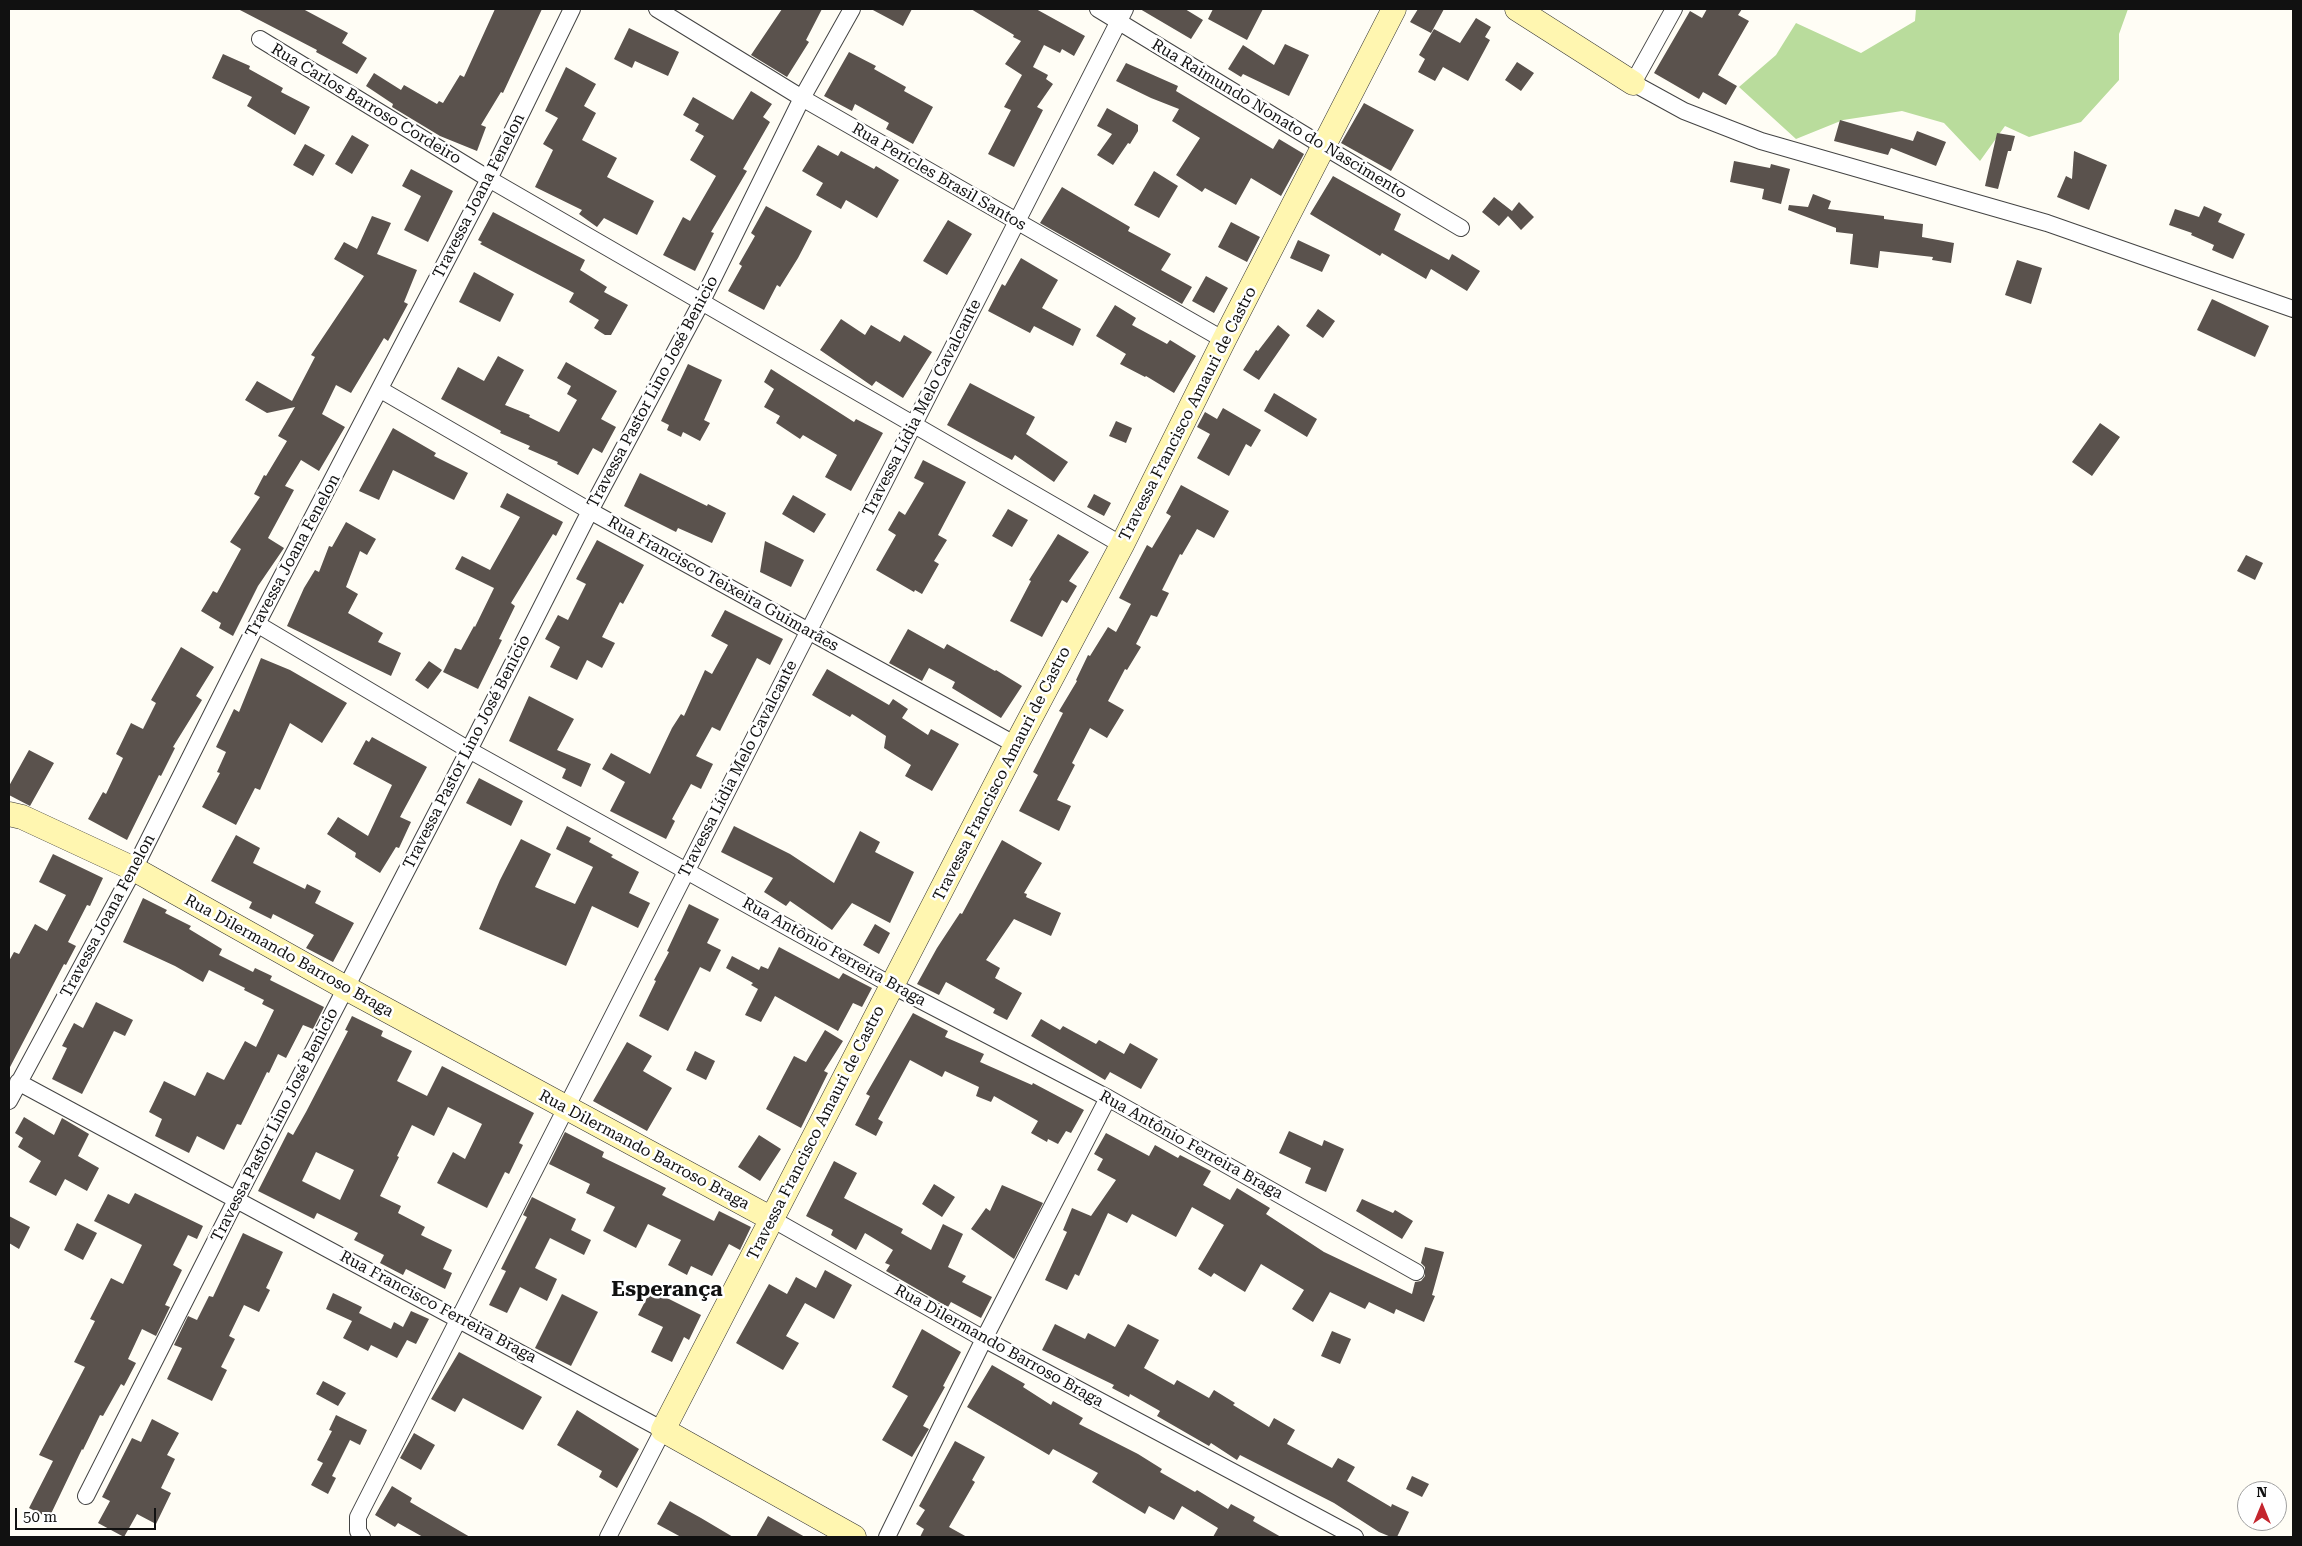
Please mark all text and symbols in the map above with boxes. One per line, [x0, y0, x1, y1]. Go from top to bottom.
street label: Rua Raimundo Nonato do Nascimento [1148, 35, 1410, 203]
street label: Rua Carlos Barroso Cordeiro [267, 40, 465, 168]
street label: Travessa Joana Fenelon [429, 110, 529, 282]
street label: Rua Pericles Brasil Santos [848, 119, 1030, 235]
street label: Travessa Pastor Lino José Benicio [583, 273, 723, 511]
street label: Travessa Francisco Amauri de Castro [1115, 283, 1261, 545]
street label: Travessa Lídia Melo Cavalcante [859, 296, 985, 520]
street label: Travessa Joana Fenelon [242, 471, 344, 641]
street label: Rua Francisco Teixeira Guimarães [604, 512, 842, 656]
street label: Travessa Pastor Lino José Benicio [399, 632, 535, 872]
street label: Travessa Francisco Amauri de Castro [929, 643, 1075, 905]
street label: Travessa Lídia Melo Cavalcante [675, 657, 801, 881]
street label: Travessa Joana Fenelon [57, 831, 159, 1001]
street label: Rua Dilermando Barroso Braga [181, 890, 397, 1022]
street label: Rua Antônio Ferreira Braga [739, 893, 929, 1011]
street label: Travessa Francisco Amauri de Castro [743, 1002, 889, 1264]
street label: Travessa Pastor Lino José Benicio [207, 1005, 343, 1245]
street label: Rua Dilermando Barroso Braga [535, 1086, 753, 1214]
street label: Rua Antônio Ferreira Braga [1096, 1086, 1286, 1204]
street label: Rua Francisco Ferreira Braga [336, 1247, 540, 1367]
district label: Esperança [611, 1277, 723, 1303]
street label: Rua Dilermando Barroso Braga [891, 1280, 1107, 1412]
north arrow [2237, 1481, 2287, 1531]
text: N [2257, 1484, 2267, 1500]
scale bar [18, 1498, 159, 1530]
text: 50 m [23, 1508, 57, 1526]

